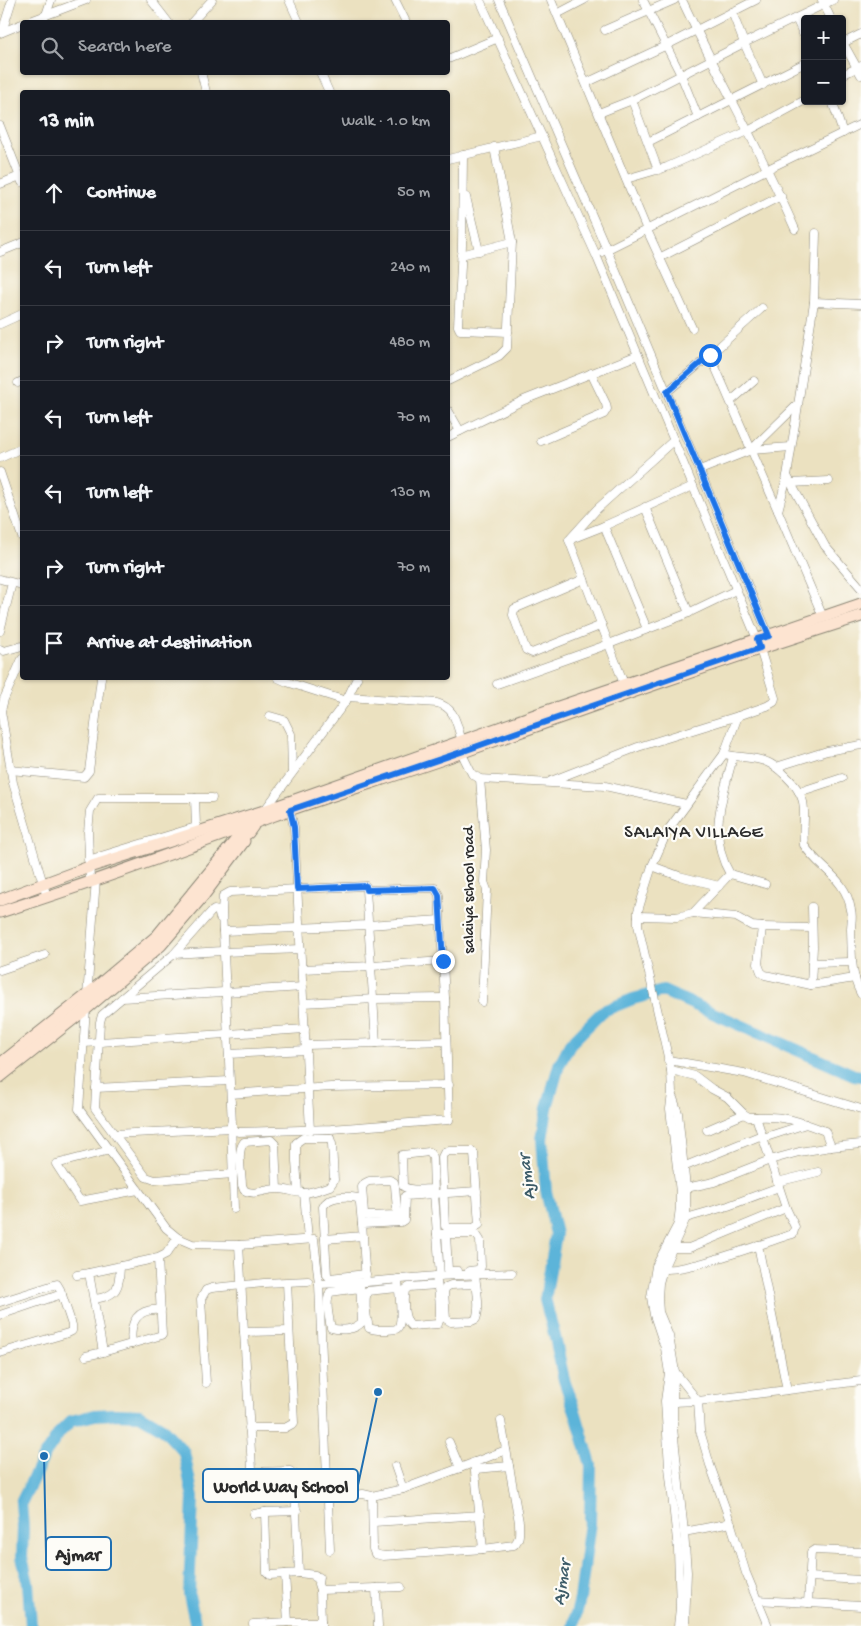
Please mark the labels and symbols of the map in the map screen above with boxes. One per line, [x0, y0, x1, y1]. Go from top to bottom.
route start [699, 344, 722, 367]
district label: SALAIYA VILLAGE [624, 823, 764, 844]
street label: salaiya school road [461, 825, 480, 954]
route end [432, 950, 455, 973]
water label: Ajmar [514, 1150, 541, 1201]
callout: World Way School [203, 1469, 358, 1502]
text: World Way School [213, 1478, 349, 1499]
callout: Ajmar [46, 1537, 111, 1570]
text: Ajmar [55, 1546, 103, 1567]
water label: Ajmar [549, 1556, 577, 1607]

